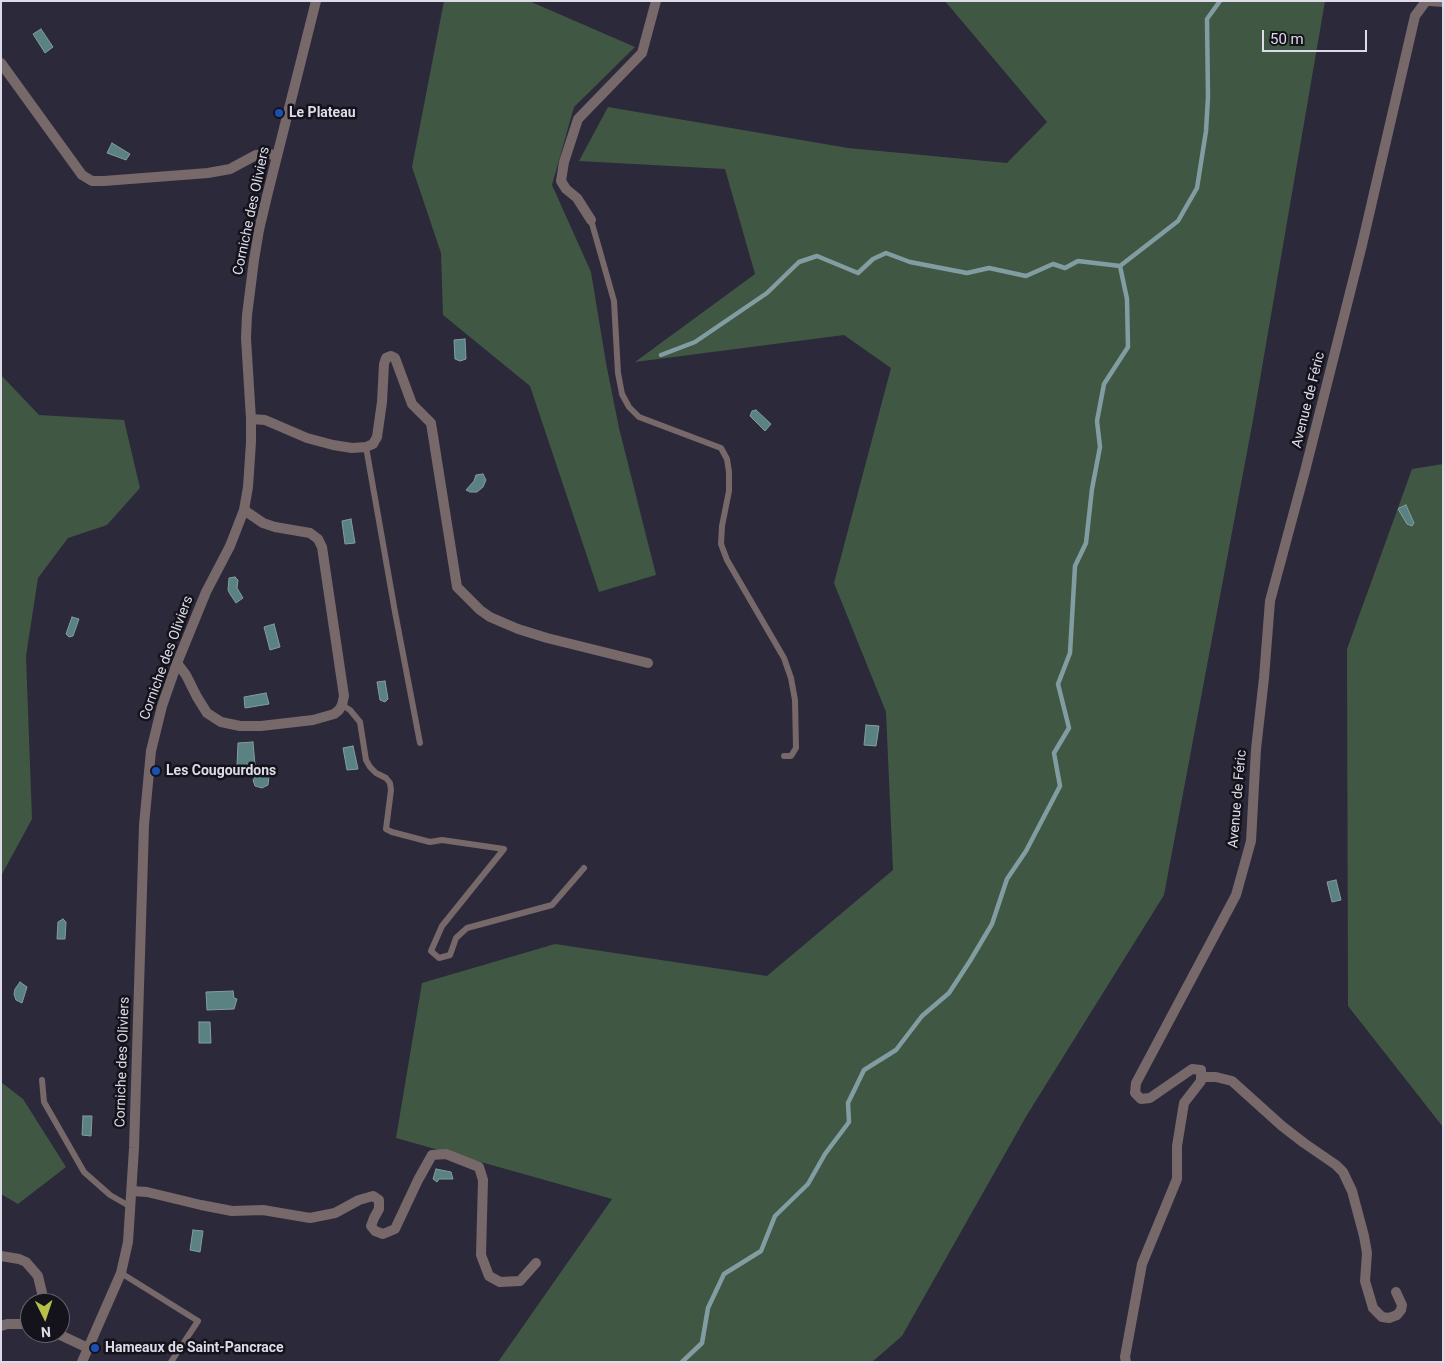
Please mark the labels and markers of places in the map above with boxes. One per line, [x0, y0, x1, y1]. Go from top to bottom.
place label: Le Plateau [289, 105, 355, 121]
marker: Le Plateau [273, 107, 285, 119]
place label: Les Cougourdons [166, 763, 276, 779]
marker: Les Cougourdons [150, 765, 162, 777]
place label: Hameaux de Saint-Pancrace [105, 1340, 284, 1356]
marker: Hameaux de Saint-Pancrace [89, 1342, 101, 1354]

